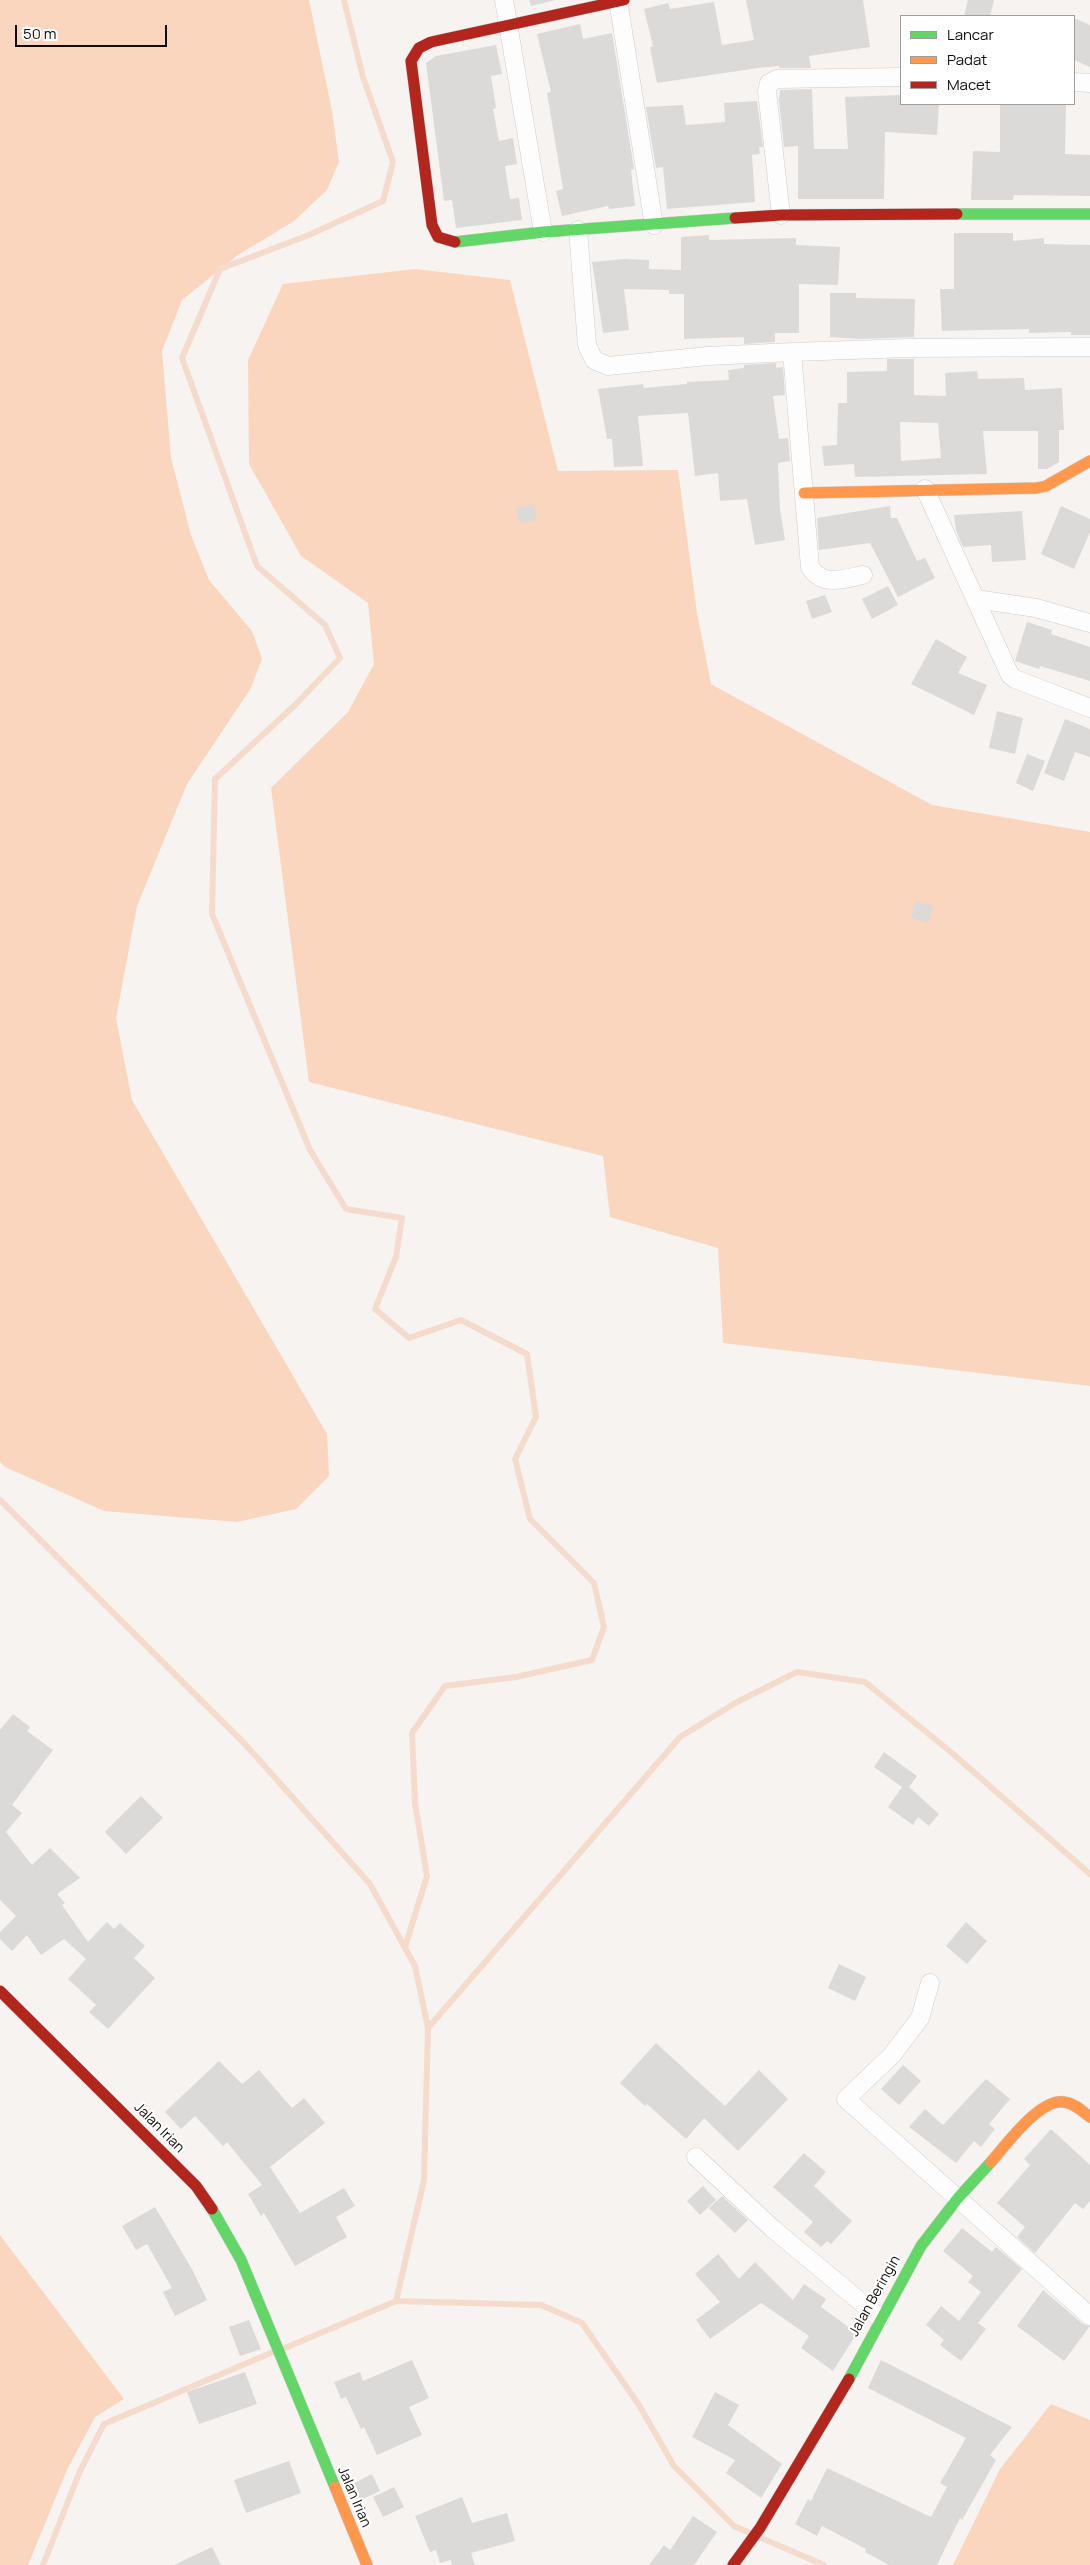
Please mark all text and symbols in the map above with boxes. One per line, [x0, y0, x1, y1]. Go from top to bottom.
scale bar [18, 15, 170, 47]
legend [900, 15, 1075, 105]
text: 50 m [23, 23, 57, 44]
text: Lancar [947, 24, 994, 45]
text: Padat [947, 49, 987, 70]
text: Macet [947, 74, 991, 95]
street label: Jalan Irian [130, 2099, 188, 2157]
street label: Jalan Beringin [846, 2253, 904, 2339]
street label: Jalan Irian [334, 2464, 374, 2530]

